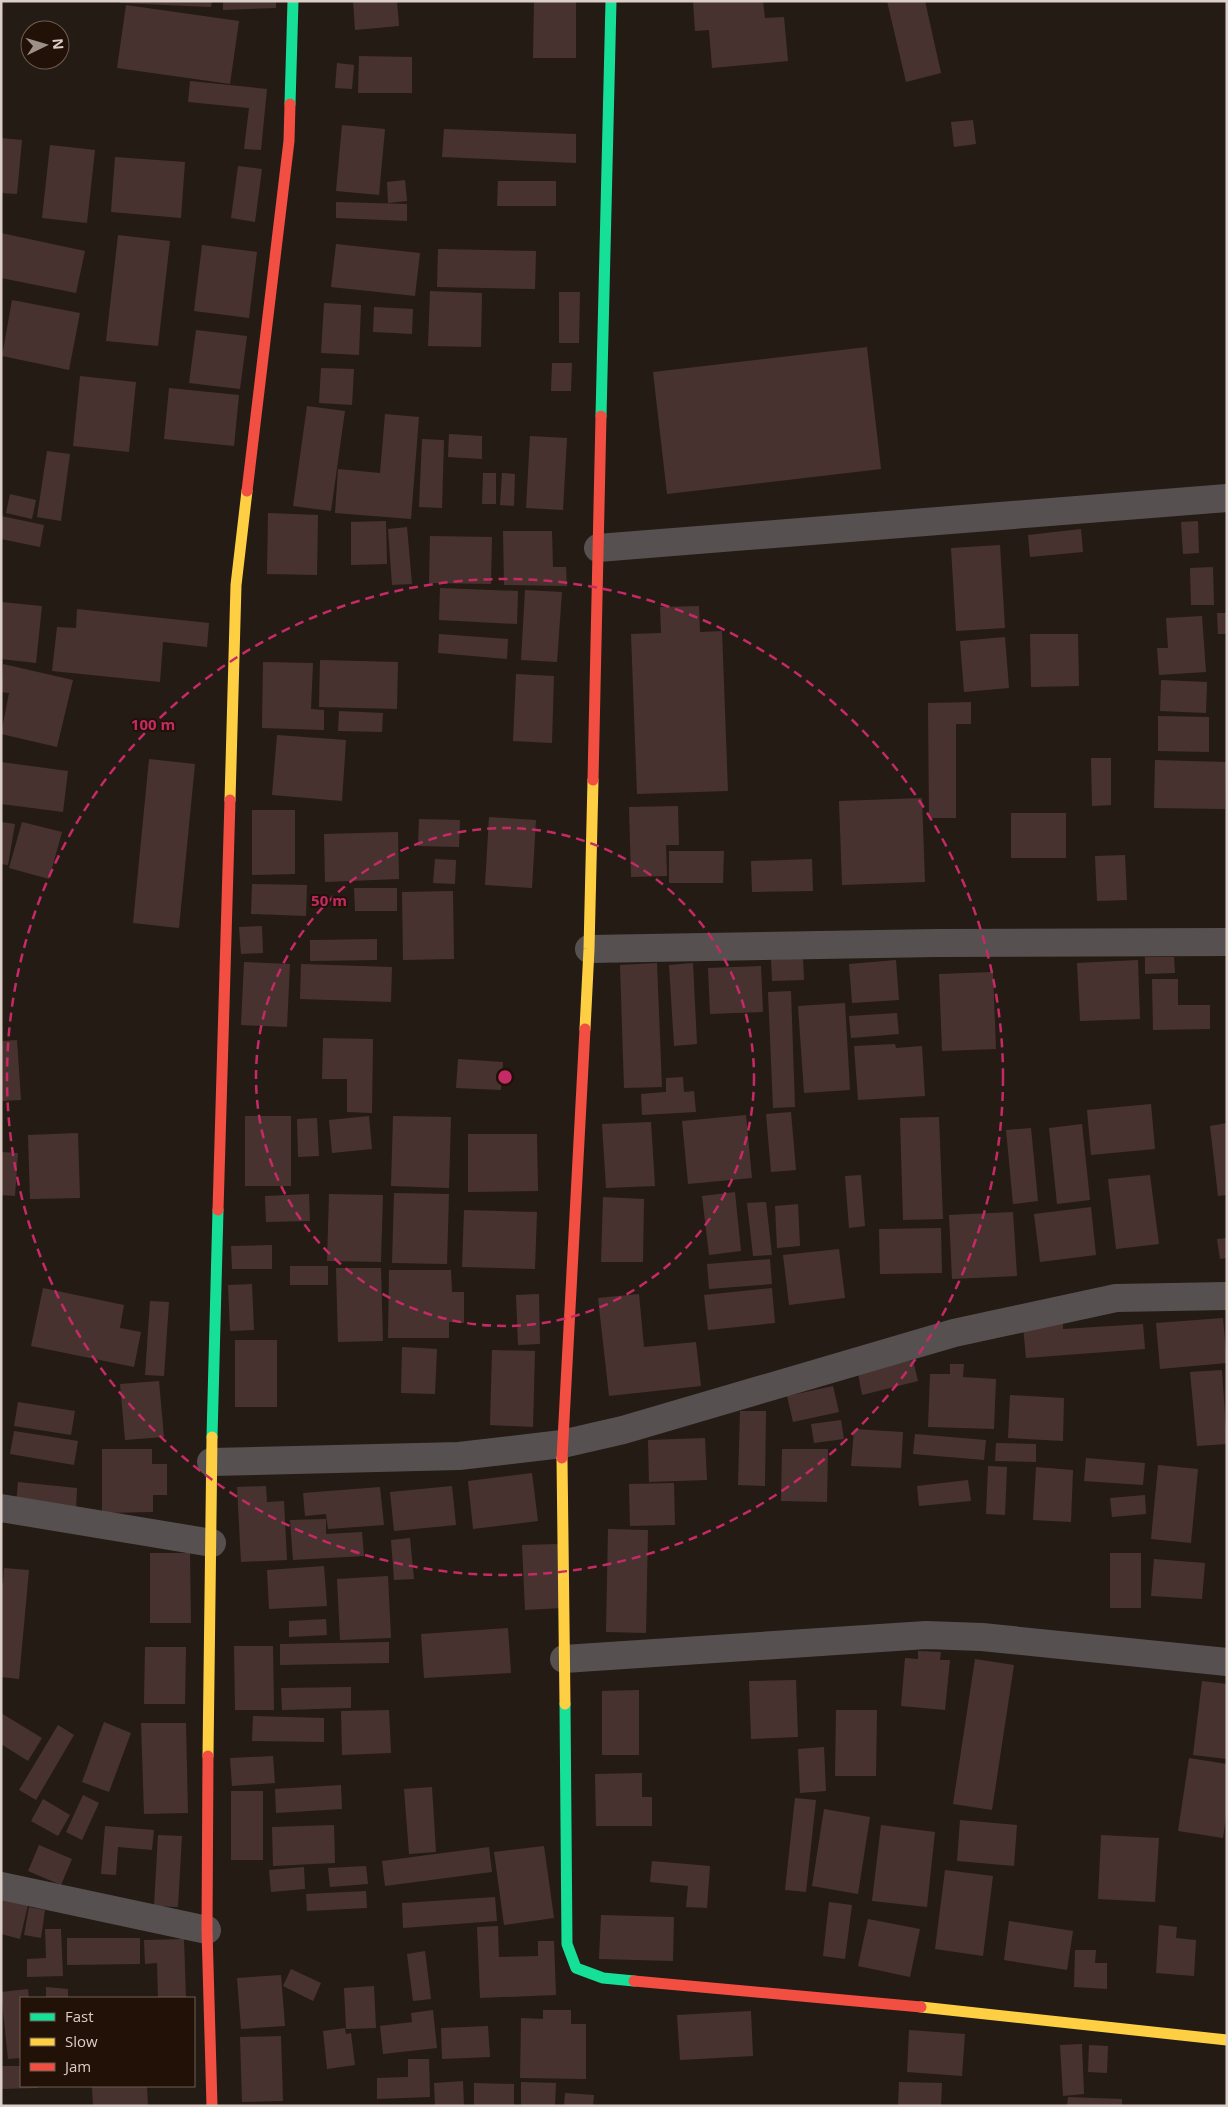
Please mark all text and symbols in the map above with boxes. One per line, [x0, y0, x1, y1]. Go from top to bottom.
north arrow [20, 20, 70, 70]
text: N [48, 37, 68, 50]
text: 100 m [131, 714, 175, 734]
text: 50 m [311, 890, 347, 910]
centre of rings [496, 1068, 514, 1086]
legend [20, 1997, 195, 2087]
text: Fast [65, 2006, 94, 2026]
text: Slow [65, 2031, 98, 2051]
text: Jam [63, 2056, 91, 2076]

